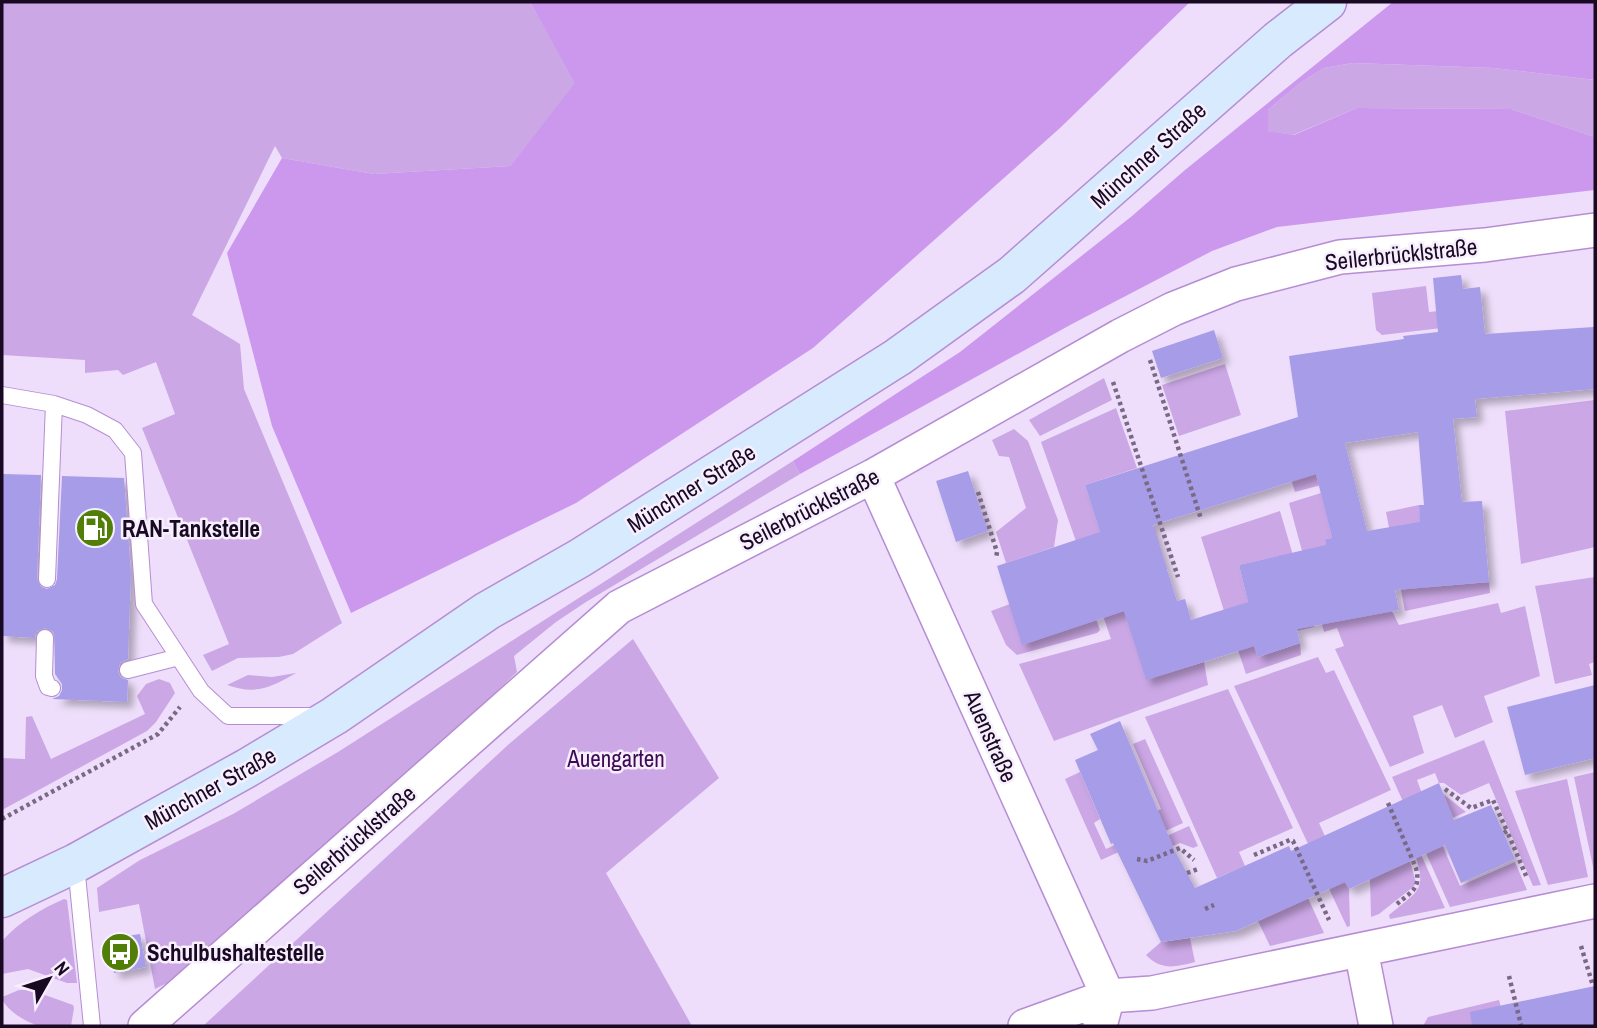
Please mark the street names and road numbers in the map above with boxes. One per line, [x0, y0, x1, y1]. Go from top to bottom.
street label: Münchner Straße [1083, 95, 1213, 215]
street label: Seilerbrücklstraße [1323, 231, 1479, 277]
street label: Münchner Straße [621, 436, 761, 540]
street label: Seilerbrücklstraße [734, 460, 884, 558]
street label: Auenstraße [957, 684, 1025, 787]
street label: Münchner Straße [139, 739, 281, 837]
street label: Seilerbrücklstraße [286, 778, 422, 902]

